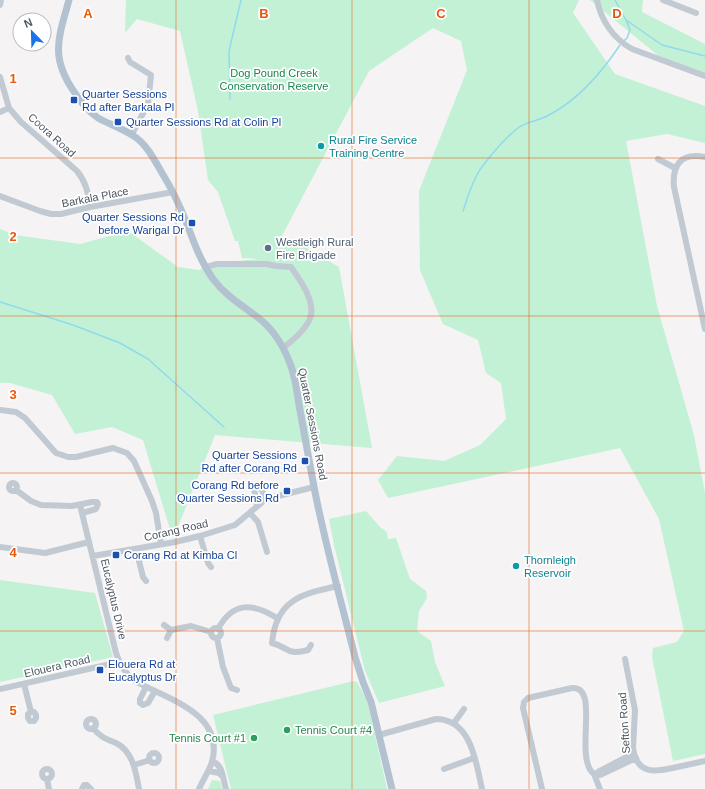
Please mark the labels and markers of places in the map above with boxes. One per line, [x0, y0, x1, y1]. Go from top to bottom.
place label: Quarter Sessions Rd after Barkala Pl [82, 88, 174, 113]
marker: Quarter Sessions Rd after Barkala Pl [69, 95, 79, 105]
place label: Quarter Sessions Rd at Colin Pl [126, 116, 281, 128]
marker: Quarter Sessions Rd at Colin Pl [113, 117, 123, 127]
place label: Rural Fire Service Training Centre [329, 134, 417, 159]
marker: Rural Fire Service Training Centre [316, 141, 326, 151]
place label: Quarter Sessions Rd before Warigal Dr [82, 211, 184, 236]
marker: Quarter Sessions Rd before Warigal Dr [187, 218, 197, 228]
place label: Westleigh Rural Fire Brigade [276, 236, 353, 261]
marker: Westleigh Rural Fire Brigade [263, 243, 273, 253]
place label: Quarter Sessions Rd after Corang Rd [202, 449, 297, 474]
marker: Quarter Sessions Rd after Corang Rd [300, 456, 310, 466]
place label: Corang Rd before Quarter Sessions Rd [177, 479, 279, 504]
marker: Corang Rd before Quarter Sessions Rd [282, 486, 292, 496]
place label: Corang Rd at Kimba Cl [124, 549, 237, 561]
marker: Corang Rd at Kimba Cl [111, 550, 121, 560]
place label: Thornleigh Reservoir [524, 554, 576, 579]
marker: Thornleigh Reservoir [511, 561, 521, 571]
place label: Elouera Rd at Eucalyptus Dr [108, 658, 177, 683]
marker: Elouera Rd at Eucalyptus Dr [95, 665, 105, 675]
place label: Tennis Court #4 [295, 724, 372, 736]
marker: Tennis Court #4 [282, 725, 292, 735]
place label: Tennis Court #1 [169, 732, 246, 744]
marker: Tennis Court #1 [249, 733, 259, 743]

